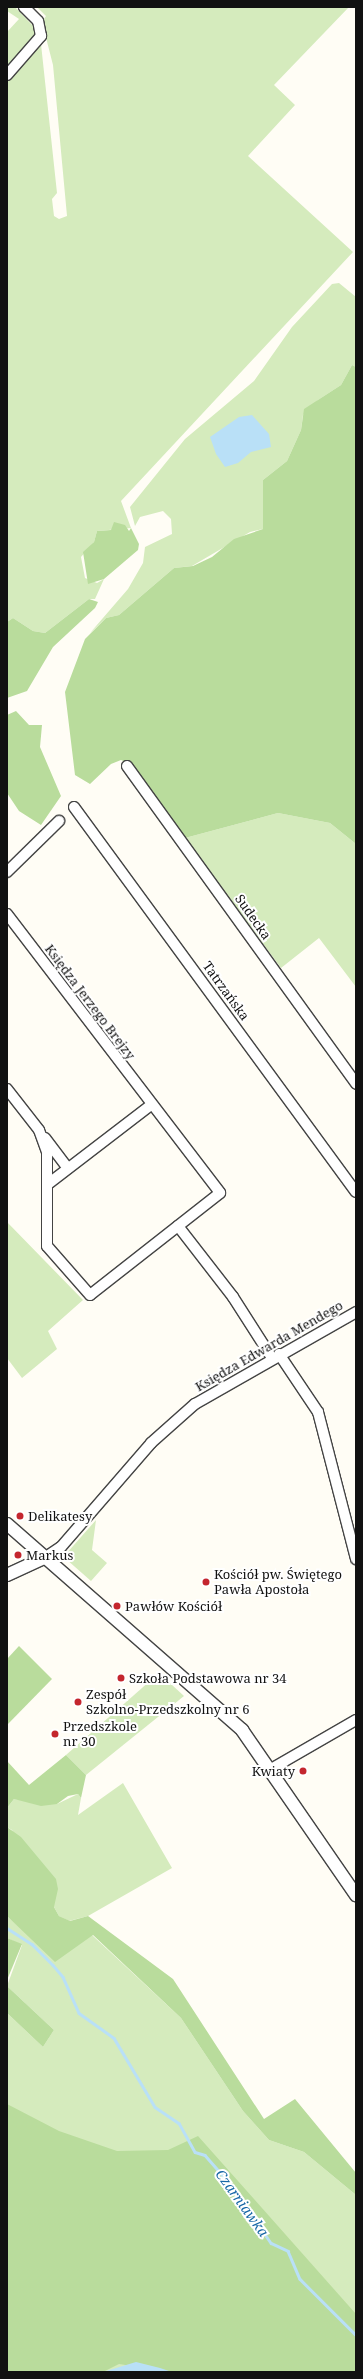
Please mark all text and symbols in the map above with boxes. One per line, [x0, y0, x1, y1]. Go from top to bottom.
street label: Sudecka [232, 891, 274, 943]
street label: Księdza Jerzego Brejzy [42, 941, 138, 1063]
street label: Tatrzańska [199, 959, 253, 1023]
street label: Księdza Edwarda Mendego [192, 1297, 346, 1395]
place label: Delikatesy [28, 1508, 92, 1524]
marker: Delikatesy [15, 1511, 25, 1521]
place label: Markus [26, 1547, 73, 1563]
marker: Markus [13, 1550, 23, 1560]
place label: Kościół pw. Świętego Pawła Apostoła [214, 1567, 342, 1598]
marker: Kościół pw. Świętego Pawła Apostoła [201, 1577, 211, 1587]
place label: Pawłów Kościół [125, 1598, 222, 1614]
marker: Pawłów Kościół [112, 1601, 122, 1611]
place label: Szkoła Podstawowa nr 34 [129, 1670, 287, 1686]
marker: Szkoła Podstawowa nr 34 [116, 1673, 126, 1683]
place label: Zespół Szkolno-Przedszkolny nr 6 [86, 1687, 249, 1718]
marker: Zespół Szkolno-Przedszkolny nr 6 [73, 1697, 83, 1707]
place label: Przedszkole nr 30 [63, 1719, 137, 1750]
marker: Przedszkole nr 30 [50, 1729, 60, 1739]
place label: Kwiaty [252, 1763, 295, 1779]
marker: Kwiaty [298, 1766, 308, 1776]
water label: Czarniawka [212, 2166, 272, 2240]

